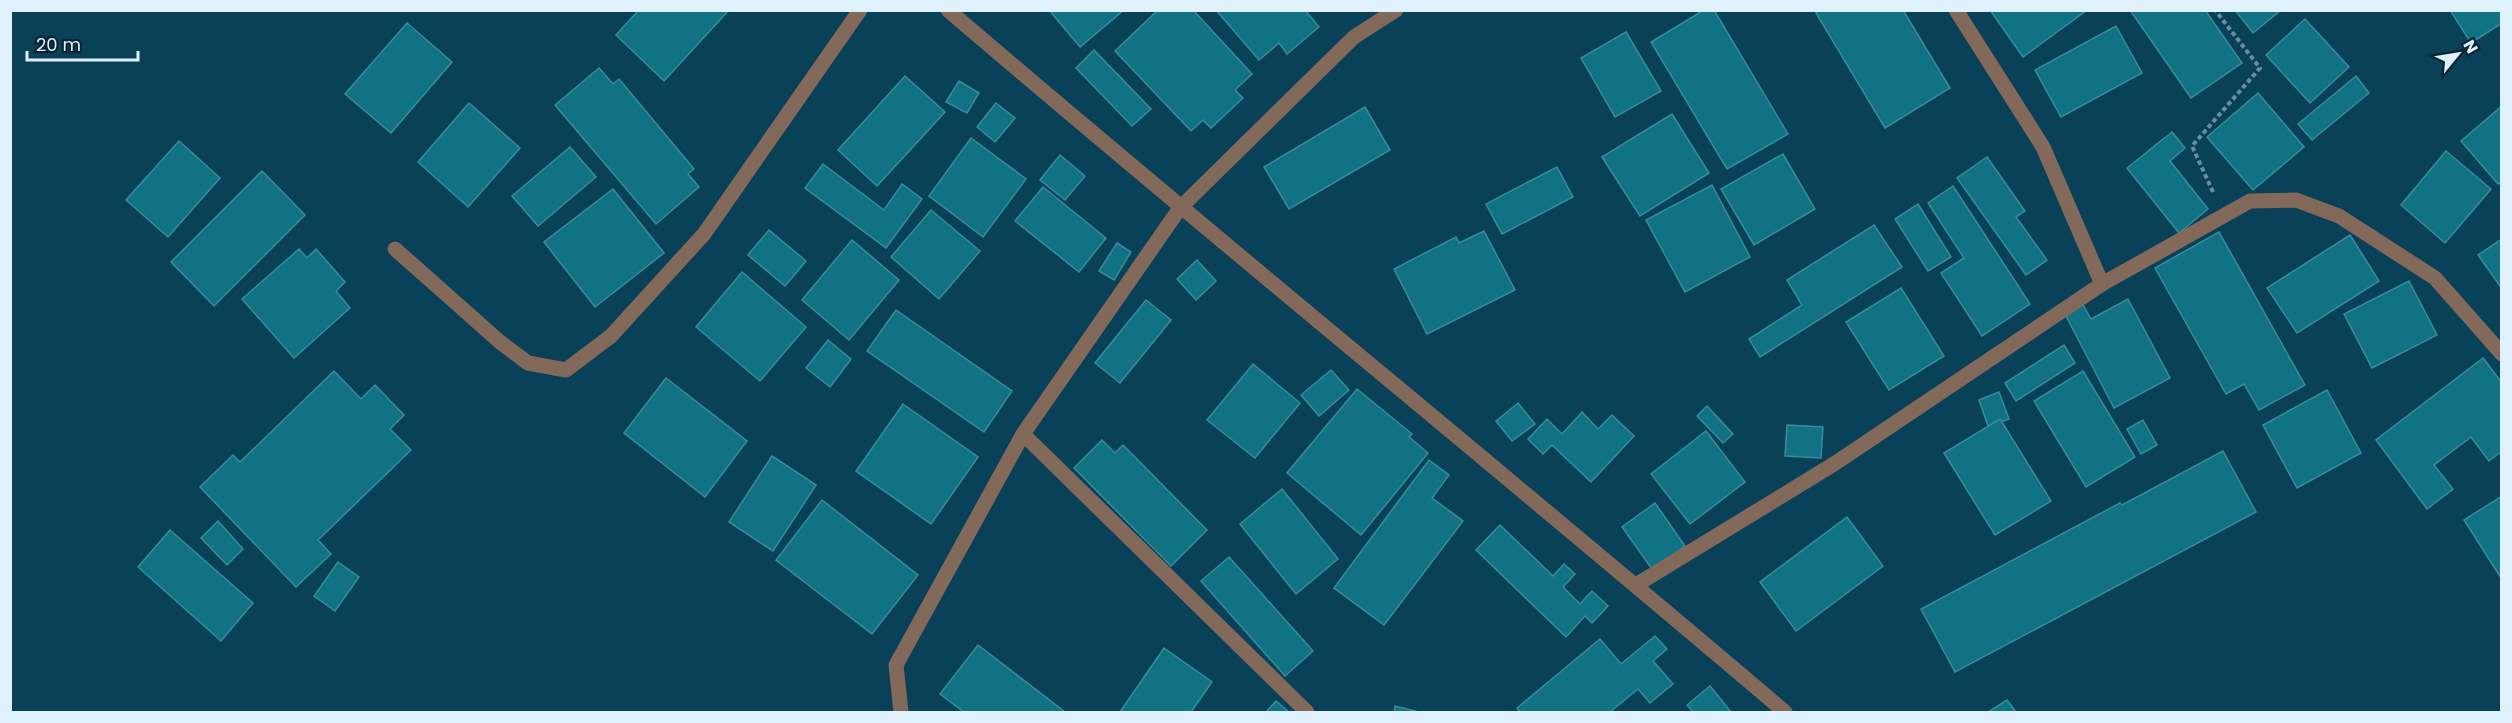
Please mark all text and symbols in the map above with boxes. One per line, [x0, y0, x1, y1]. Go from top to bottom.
scale bar [27, 24, 138, 62]
north arrow [2428, 24, 2488, 84]
text: 20 m [36, 32, 81, 57]
text: N [2458, 36, 2484, 58]

